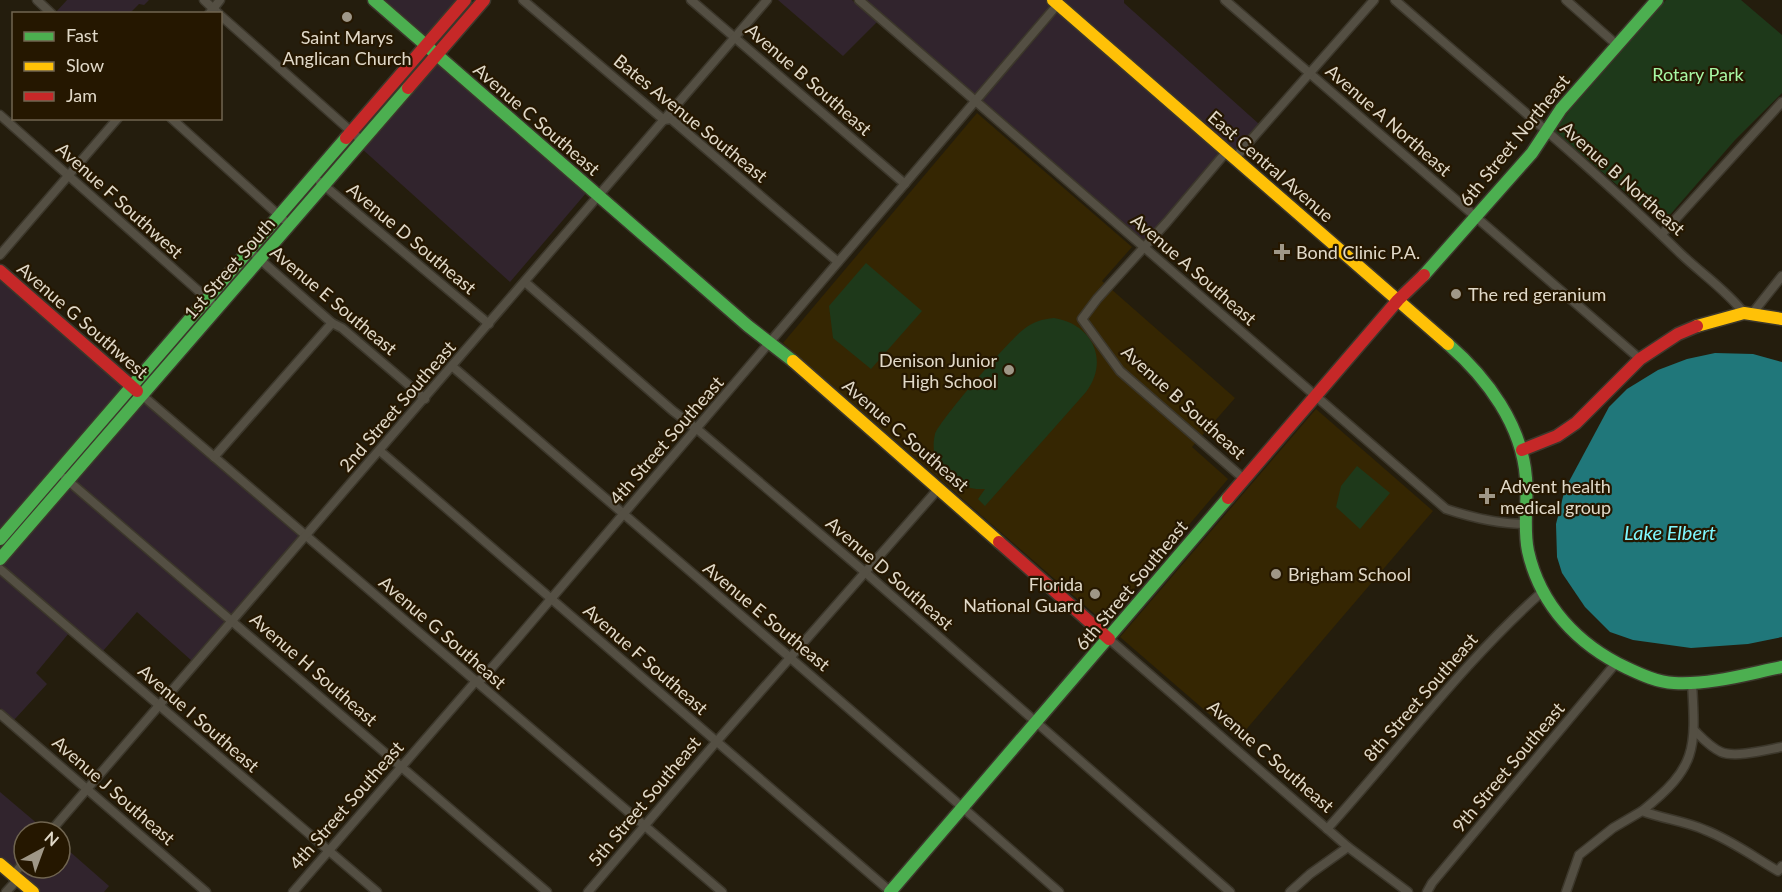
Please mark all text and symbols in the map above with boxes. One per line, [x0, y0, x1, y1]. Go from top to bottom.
marker: Saint Marys Anglican Church [340, 10, 354, 24]
legend [12, 12, 222, 120]
street label: Avenue B Southeast [742, 18, 877, 140]
text: Fast [66, 24, 99, 46]
place label: Saint Marys Anglican Church [282, 26, 412, 69]
street label: Bates Avenue Southeast [610, 49, 773, 187]
text: Slow [66, 54, 104, 76]
street label: Avenue C Southeast [469, 58, 605, 180]
street label: Avenue A Northeast [1322, 59, 1457, 181]
park label: Rotary Park [1652, 63, 1745, 85]
street label: 6th Street Northeast [1454, 69, 1574, 210]
text: Jam [66, 84, 97, 106]
street label: East Central Avenue [1204, 106, 1338, 226]
street label: Avenue B Northeast [1556, 116, 1690, 240]
street label: Avenue F Southwest [52, 137, 188, 263]
street label: Avenue D Southeast [343, 178, 481, 299]
street label: Avenue A Southeast [1127, 209, 1262, 330]
street label: 1st Street South [179, 213, 279, 323]
street label: Avenue E Southeast [266, 241, 402, 360]
place label: Bond Clinic P.A. [1296, 241, 1420, 263]
marker: Bond Clinic P.A. [1273, 243, 1291, 261]
street label: Avenue G Southwest [13, 257, 153, 383]
place label: The red geranium [1468, 283, 1606, 305]
marker: The red geranium [1449, 287, 1463, 301]
street label: 2nd Street Southeast [334, 336, 460, 476]
street label: Avenue B Southeast [1117, 340, 1251, 464]
place label: Denison Junior High School [879, 349, 997, 392]
marker: Denison Junior High School [1002, 363, 1016, 377]
street label: 4th Street Southeast [604, 371, 728, 509]
street label: Avenue C Southeast [838, 374, 974, 496]
place label: Advent health medical group [1500, 475, 1611, 518]
marker: Advent health medical group [1478, 487, 1496, 505]
street label: Avenue D Southeast [822, 512, 959, 635]
street label: 6th Street Southeast [1070, 515, 1192, 654]
water label: Lake Elbert [1624, 520, 1716, 544]
street label: Avenue E Southeast [699, 557, 835, 676]
place label: Brigham School [1288, 563, 1411, 585]
marker: Brigham School [1269, 567, 1283, 581]
street label: Avenue G Southeast [375, 571, 511, 694]
place label: Florida National Guard [963, 573, 1083, 616]
marker: Florida National Guard [1088, 587, 1102, 601]
street label: Avenue F Southeast [579, 599, 713, 719]
street label: Avenue H Southeast [246, 608, 383, 731]
street label: 8th Street Southeast [1358, 628, 1482, 766]
street label: Avenue I Southeast [134, 660, 264, 777]
street label: Avenue C Southeast [1203, 695, 1339, 817]
street label: 9th Street Southeast [1447, 697, 1569, 836]
street label: Avenue J Southeast [48, 731, 180, 850]
street label: 5th Street Southeast [583, 731, 705, 870]
street label: 4th Street Southeast [284, 736, 408, 874]
north arrow [12, 820, 72, 880]
text: N [41, 827, 63, 850]

